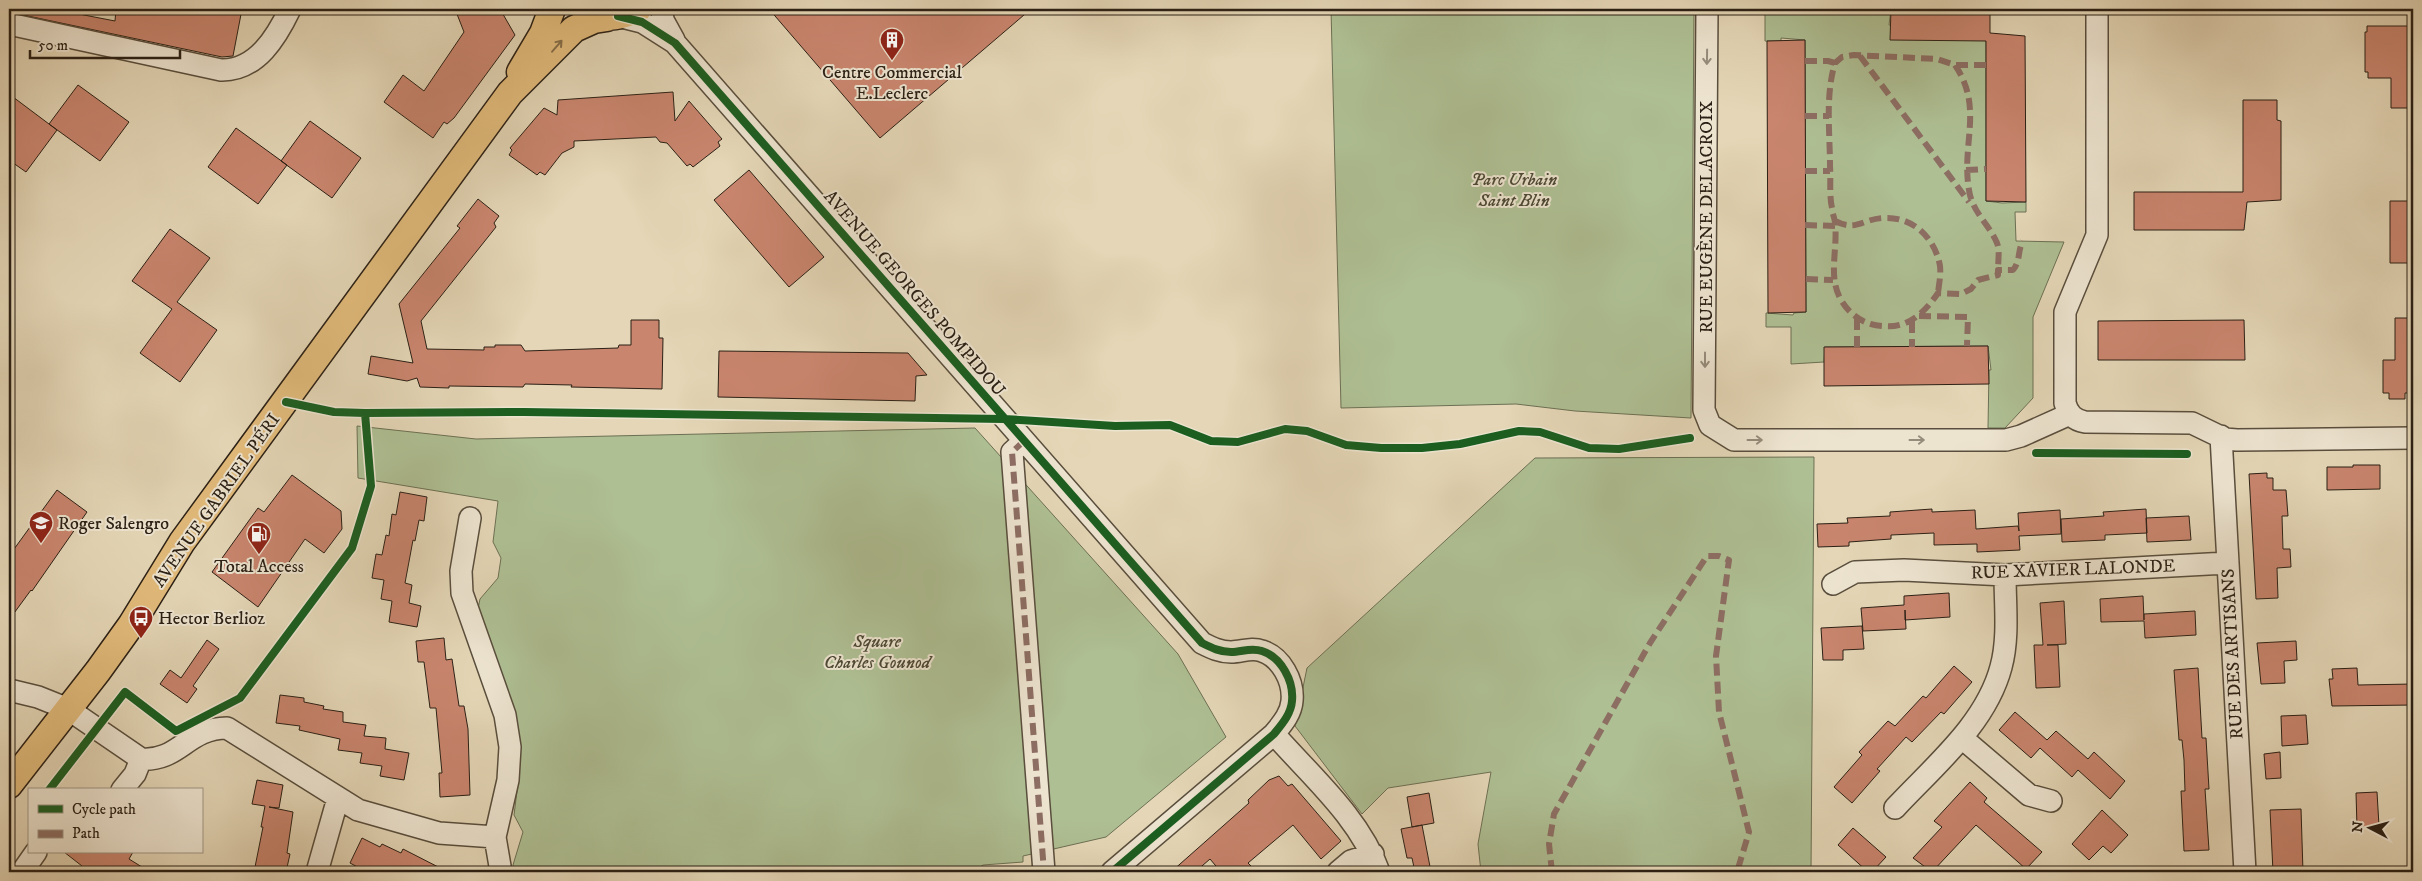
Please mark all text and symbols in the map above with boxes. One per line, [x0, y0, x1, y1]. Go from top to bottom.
building icon: Centre Commercial E.Leclerc [879, 27, 905, 61]
scale bar [30, 28, 180, 60]
text: 50 m [38, 36, 68, 55]
one-way arrow [551, 40, 563, 53]
one-way arrow [1702, 49, 1712, 65]
place label: Centre Commercial E.Leclerc [822, 62, 962, 105]
street label: RUE EUGÈNE DELACROIX [1696, 101, 1718, 333]
park label: Parc Urbain Saint Blin [1471, 169, 1557, 212]
street label: AVENUE GEORGES POMPIDOU [819, 186, 1010, 401]
one-way arrow [1700, 352, 1710, 368]
street label: AVENUE GABRIEL PÉRI [148, 409, 285, 592]
one-way arrow [1746, 435, 1762, 445]
one-way arrow [1908, 435, 1925, 445]
school or university icon: Roger Salengro [28, 510, 54, 544]
place label: Roger Salengro [58, 513, 169, 535]
fuel station icon: Total Access [246, 521, 272, 555]
street label: RUE XAVIER LALONDE [1970, 555, 2176, 585]
place label: Total Access [214, 556, 304, 578]
street label: RUE DES ARTISANS [2218, 568, 2248, 740]
bus stop icon: Hector Berlioz [128, 605, 154, 639]
place label: Hector Berlioz [158, 608, 265, 630]
park label: Square Charles Gounod [824, 631, 933, 674]
legend [28, 788, 202, 854]
text: Cycle path [72, 800, 136, 819]
north arrow [2344, 804, 2394, 854]
text: N [2349, 820, 2368, 833]
text: Path [72, 824, 100, 843]

